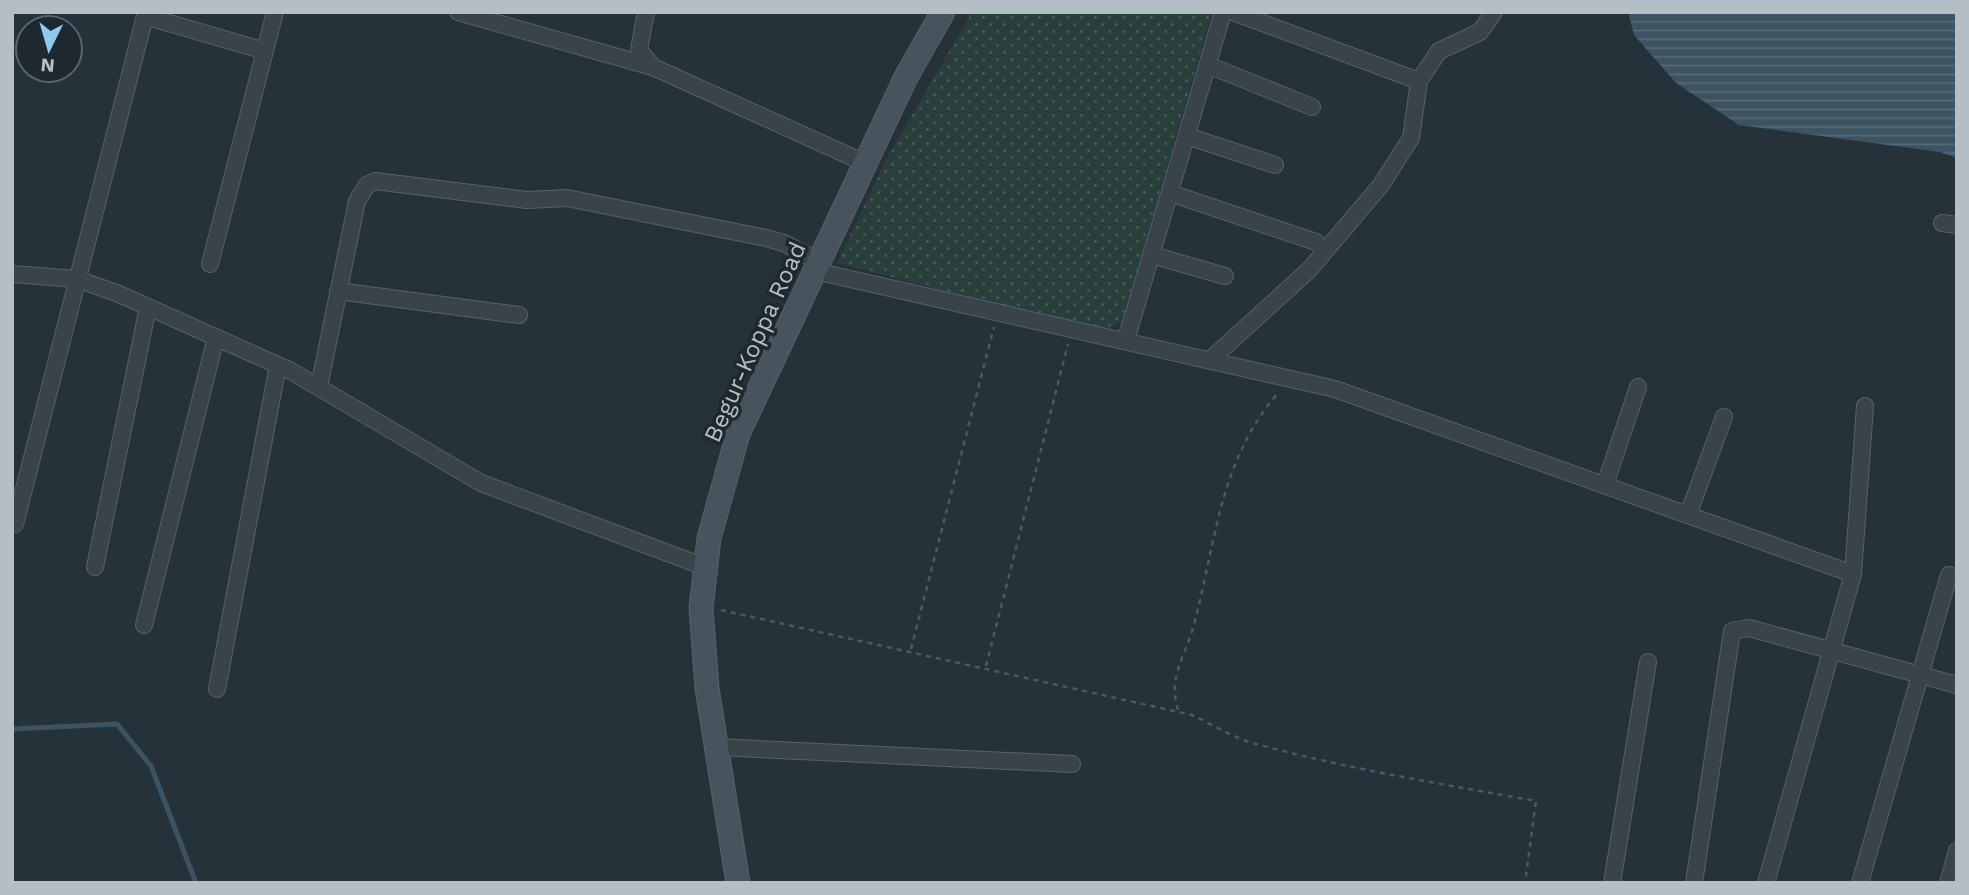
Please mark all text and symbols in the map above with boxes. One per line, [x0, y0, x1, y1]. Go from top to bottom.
north arrow [14, 14, 84, 84]
text: N [40, 53, 56, 78]
street label: Begur-Koppa Road [698, 237, 812, 447]

